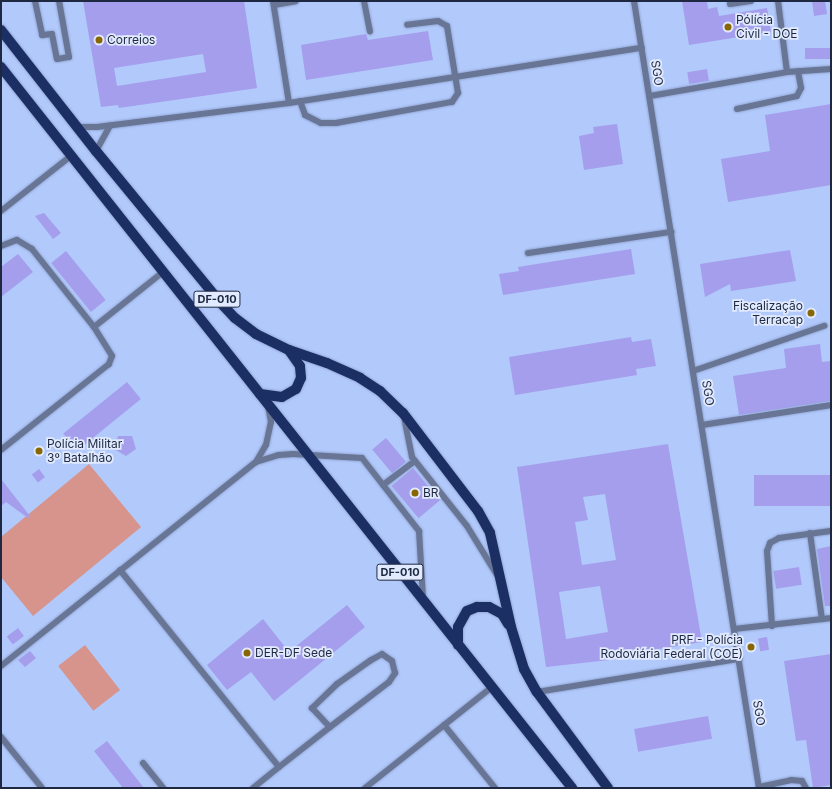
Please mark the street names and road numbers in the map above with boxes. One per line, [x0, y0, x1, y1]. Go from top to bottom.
street label: SGO [648, 59, 666, 87]
road number: DF-010 [193, 290, 241, 308]
street label: SGO [699, 379, 717, 407]
road number: DF-010 [376, 563, 424, 581]
street label: SGO [750, 699, 768, 727]

